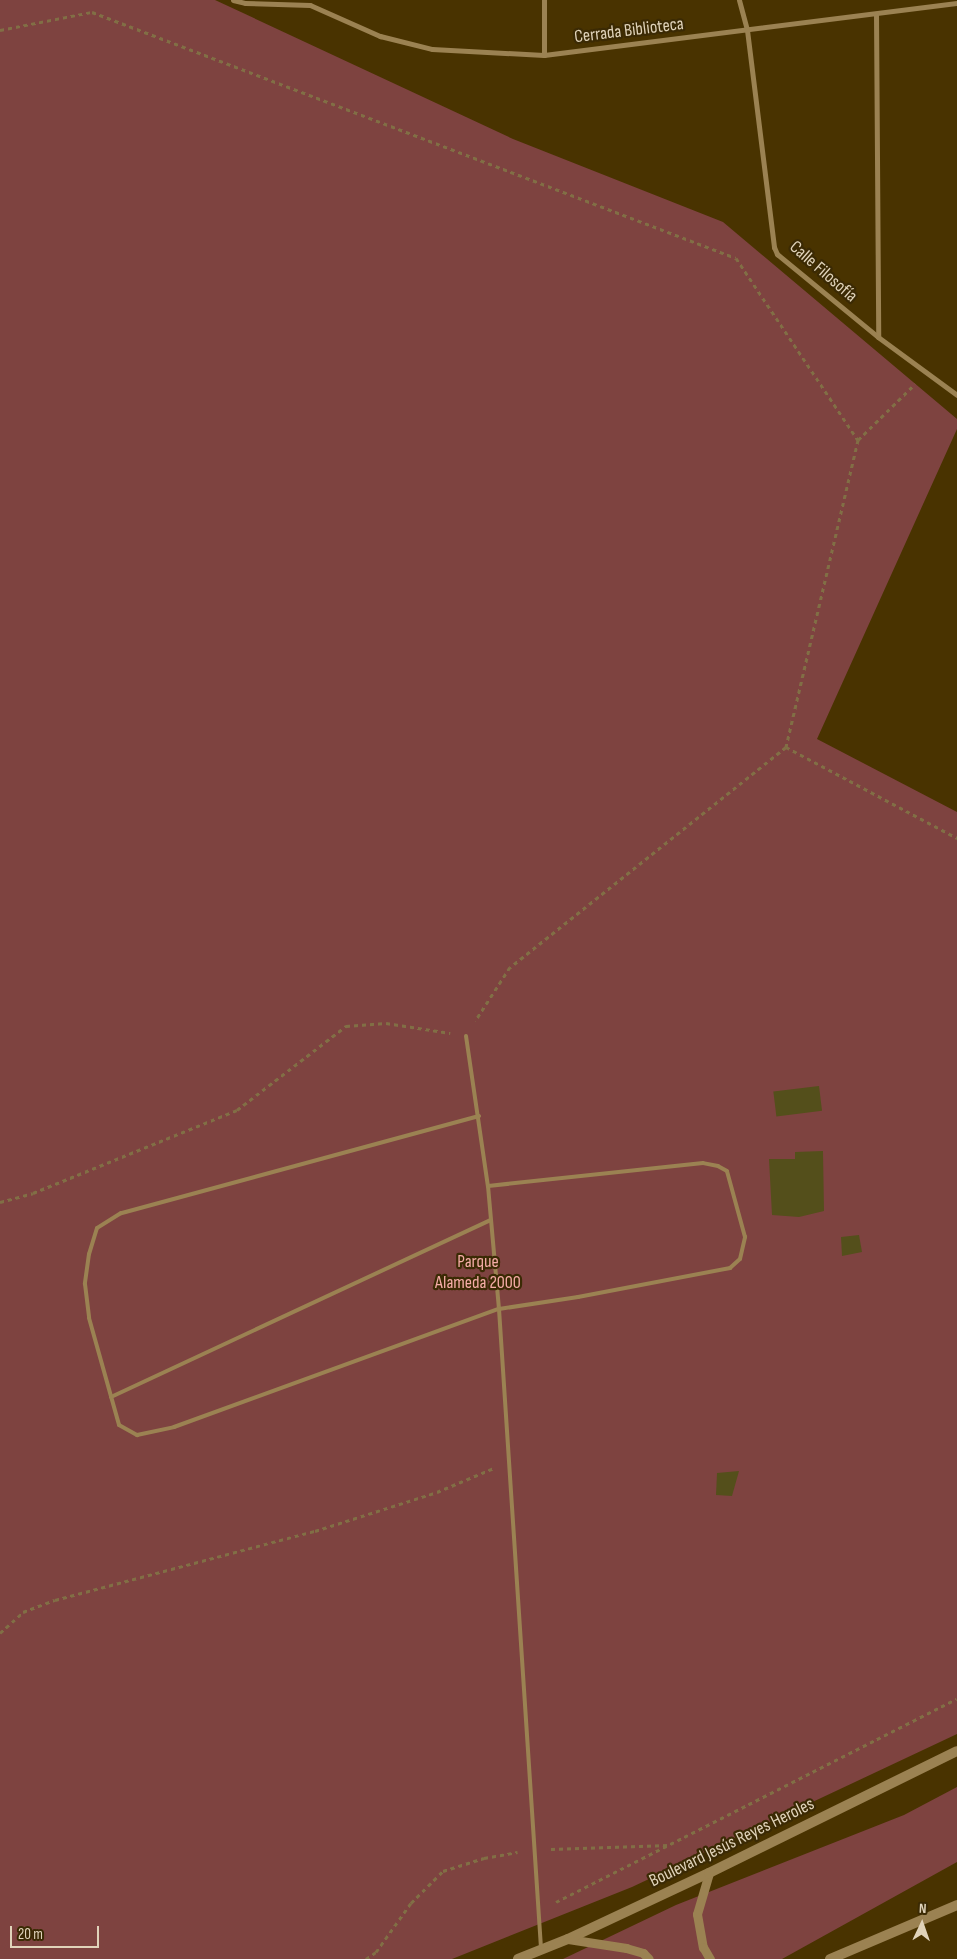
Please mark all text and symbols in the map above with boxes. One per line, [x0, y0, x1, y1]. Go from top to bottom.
street label: Cerrada Biblioteca [573, 14, 685, 48]
street label: Calle Filosofía [785, 237, 861, 307]
park label: Parque Alameda 2000 [435, 1252, 521, 1294]
street label: Boulevard Jesús Reyes Heroles [646, 1794, 818, 1892]
north arrow [897, 1899, 947, 1949]
text: N [919, 1900, 927, 1917]
scale bar [12, 1916, 101, 1948]
text: 20 m [18, 1925, 43, 1944]

